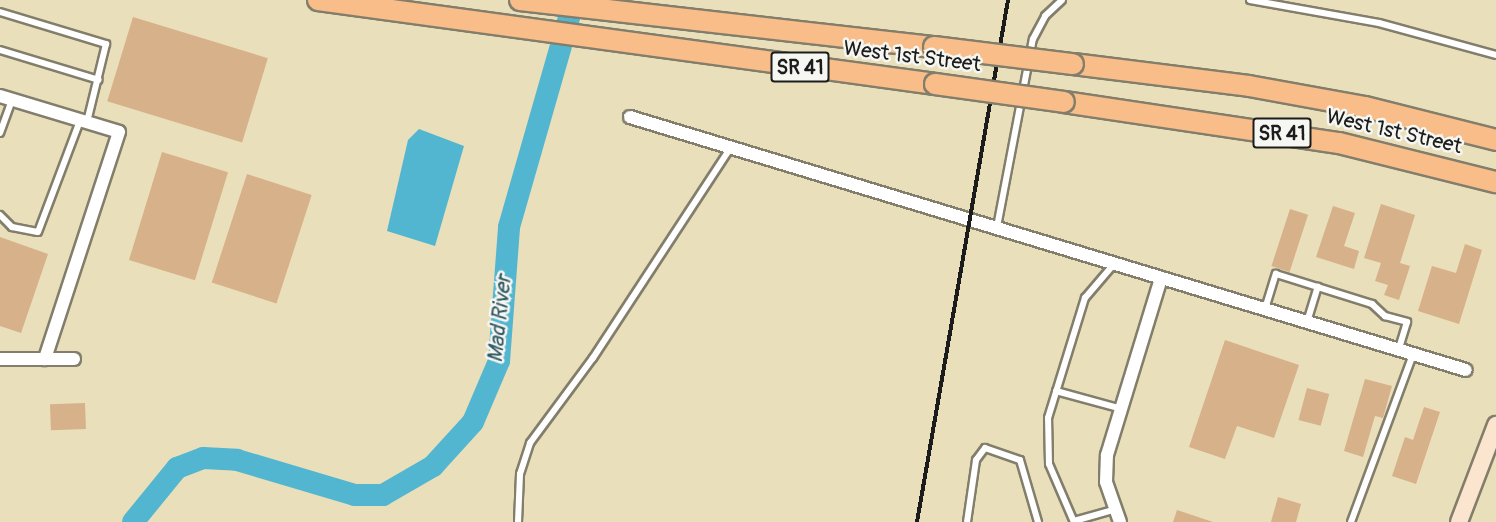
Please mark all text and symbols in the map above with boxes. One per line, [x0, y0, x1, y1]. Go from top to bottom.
street label: West 1st Street [842, 36, 982, 78]
road number: SR 41 [770, 50, 830, 84]
street label: West 1st Street [1324, 104, 1464, 160]
road number: SR 41 [1252, 116, 1312, 150]
water label: Mad River [482, 274, 518, 364]

